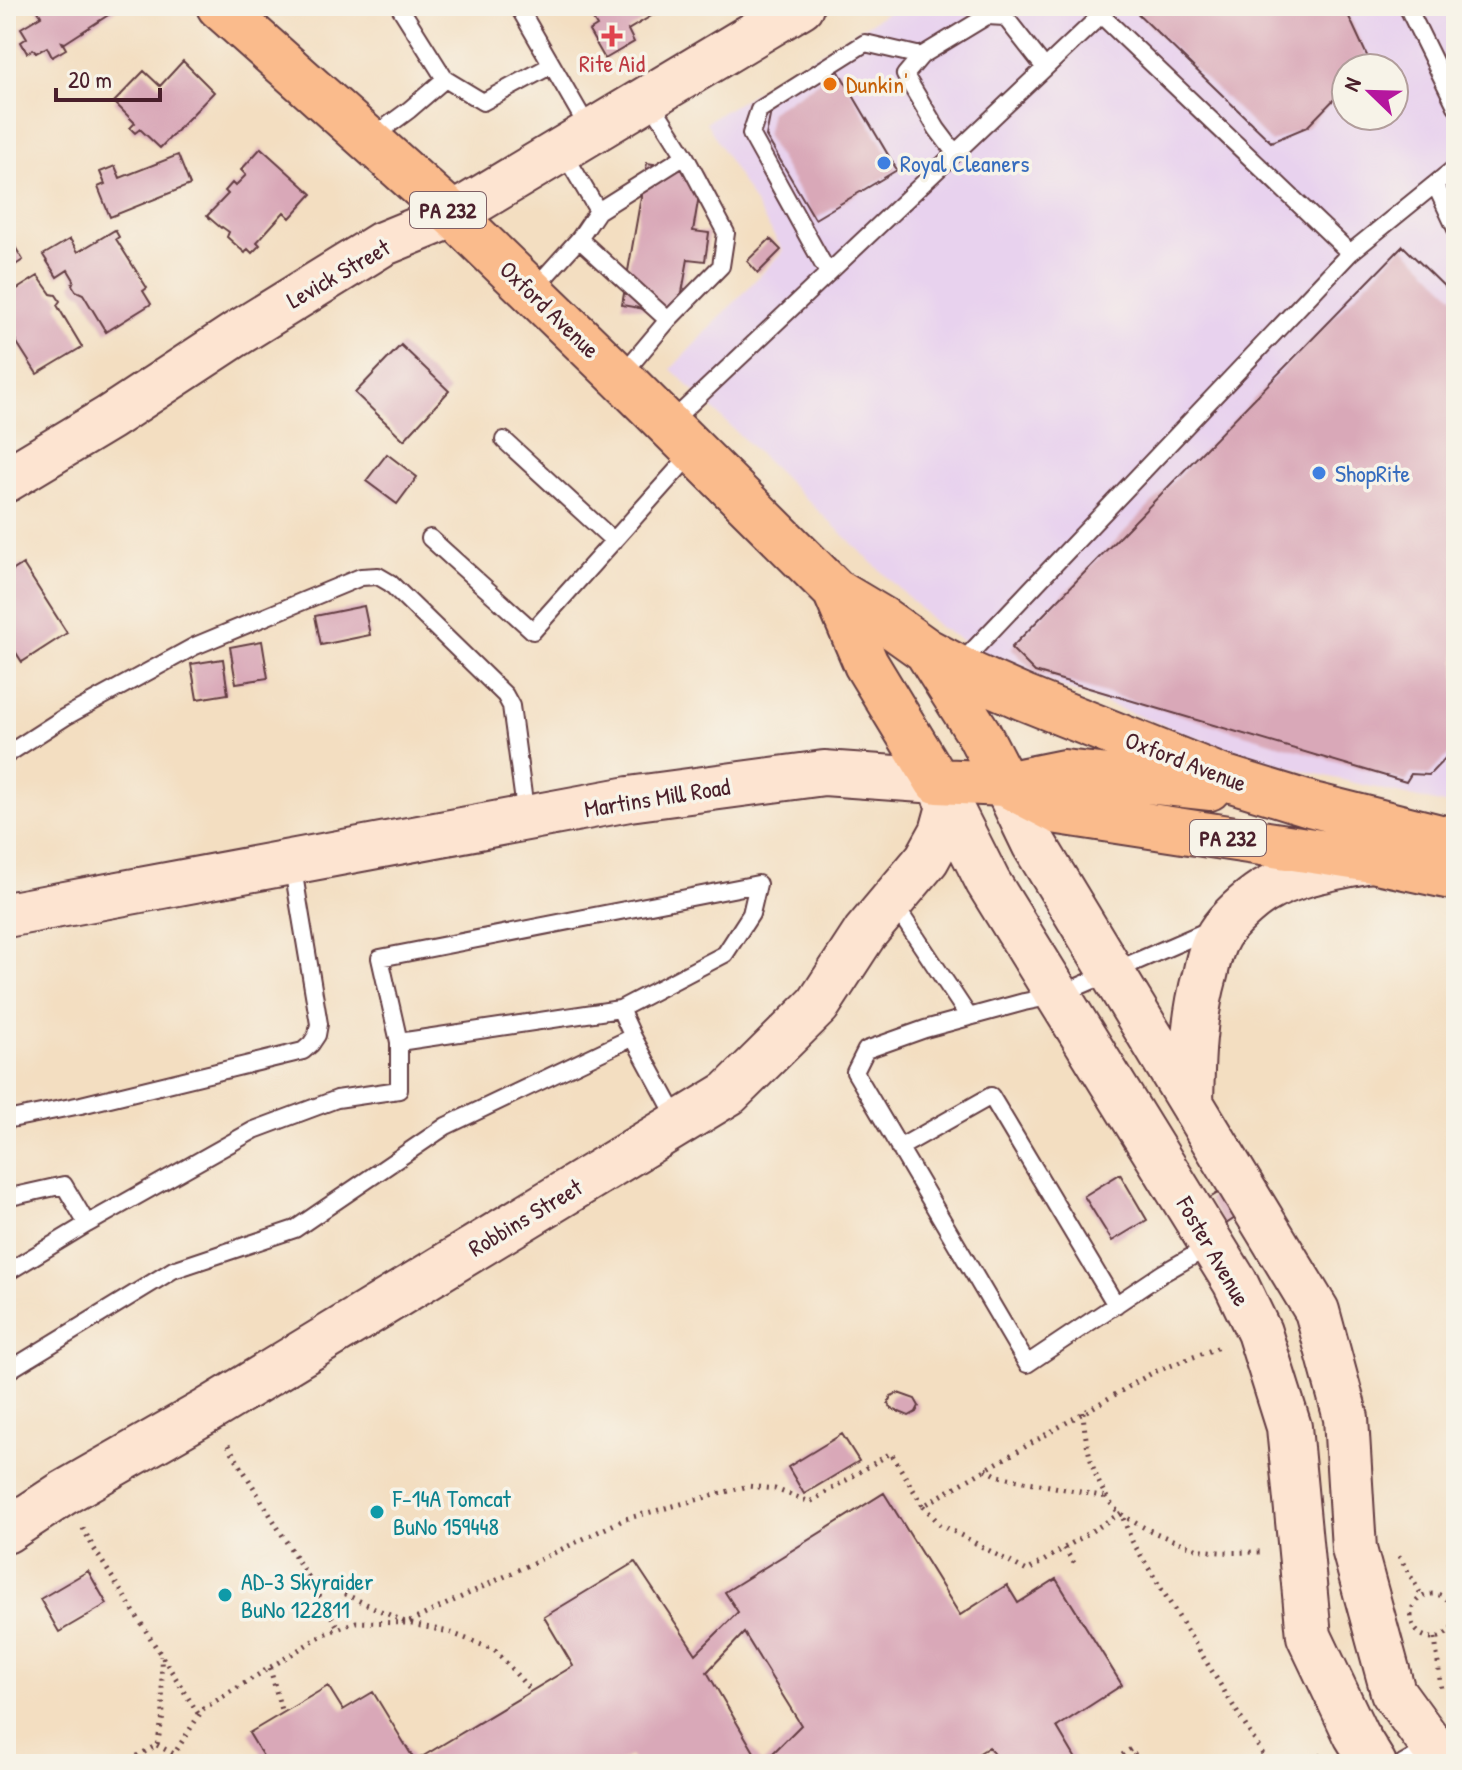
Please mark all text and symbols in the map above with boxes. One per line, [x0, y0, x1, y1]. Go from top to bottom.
marker: Rite Aid [603, 27, 621, 45]
place label: Rite Aid [579, 47, 645, 79]
scale bar [56, 52, 160, 102]
north arrow [1330, 52, 1410, 132]
text: 20 m [68, 63, 112, 95]
place label: Dunkin' [846, 68, 908, 100]
text: N [1335, 73, 1368, 95]
marker: Dunkin' [821, 75, 839, 93]
place label: Royal Cleaners [900, 147, 1029, 179]
marker: Royal Cleaners [875, 154, 893, 172]
road number: PA 232 [410, 192, 486, 228]
street label: Levick Street [281, 230, 396, 315]
street label: Oxford Avenue [493, 253, 607, 365]
place label: ShopRite [1335, 457, 1411, 489]
marker: ShopRite [1310, 464, 1328, 482]
street label: Oxford Avenue [1121, 723, 1252, 799]
street label: Martins Mill Road [582, 770, 732, 824]
road number: PA 232 [1190, 820, 1266, 856]
street label: Robbins Street [462, 1170, 588, 1263]
street label: Foster Avenue [1169, 1190, 1258, 1312]
place label: F-14A Tomcat BuNo 159448 [392, 1482, 512, 1542]
marker: F-14A Tomcat BuNo 159448 [368, 1503, 386, 1521]
place label: AD-3 Skyraider BuNo 122811 [241, 1565, 373, 1625]
marker: AD-3 Skyraider BuNo 122811 [216, 1586, 234, 1604]

